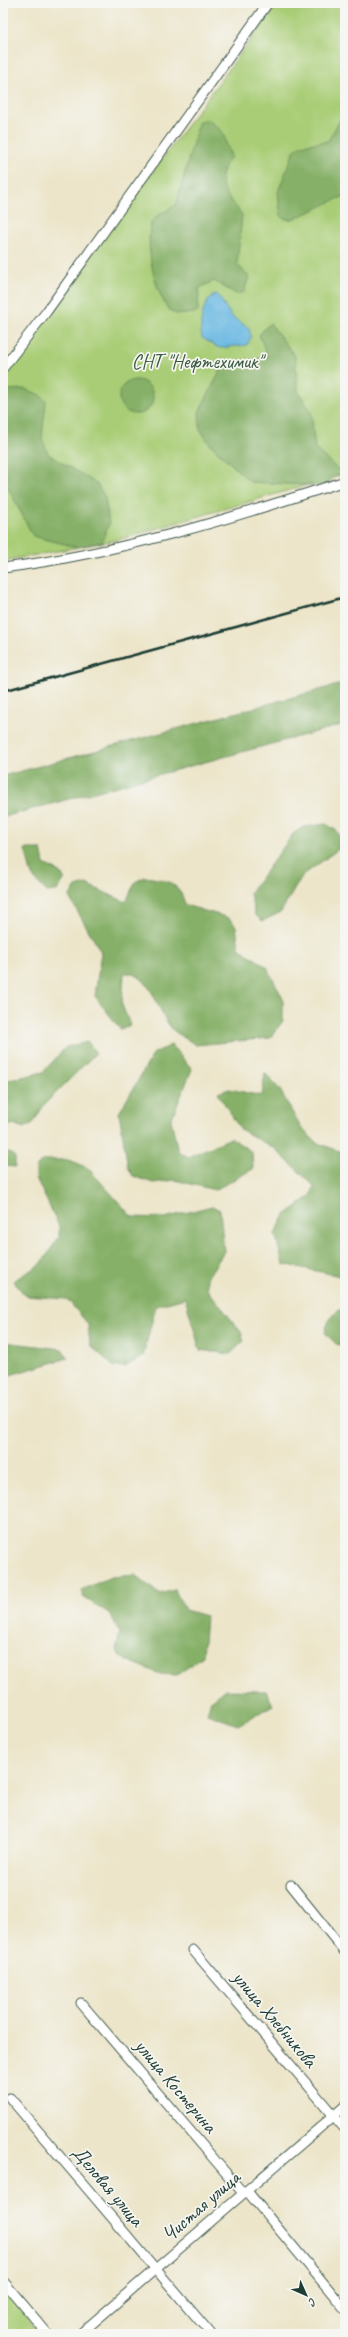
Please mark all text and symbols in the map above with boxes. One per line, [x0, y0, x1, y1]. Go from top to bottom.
park label: СНТ "Нефтехимик" [132, 349, 266, 374]
street label: улица Хлебникова [227, 1965, 324, 2074]
street label: улица Костерина [129, 2033, 223, 2139]
street label: Деловая улица [67, 2140, 150, 2233]
street label: Чистая улица [157, 2164, 247, 2247]
north arrow [286, 2275, 326, 2315]
text: С [305, 2295, 320, 2310]

